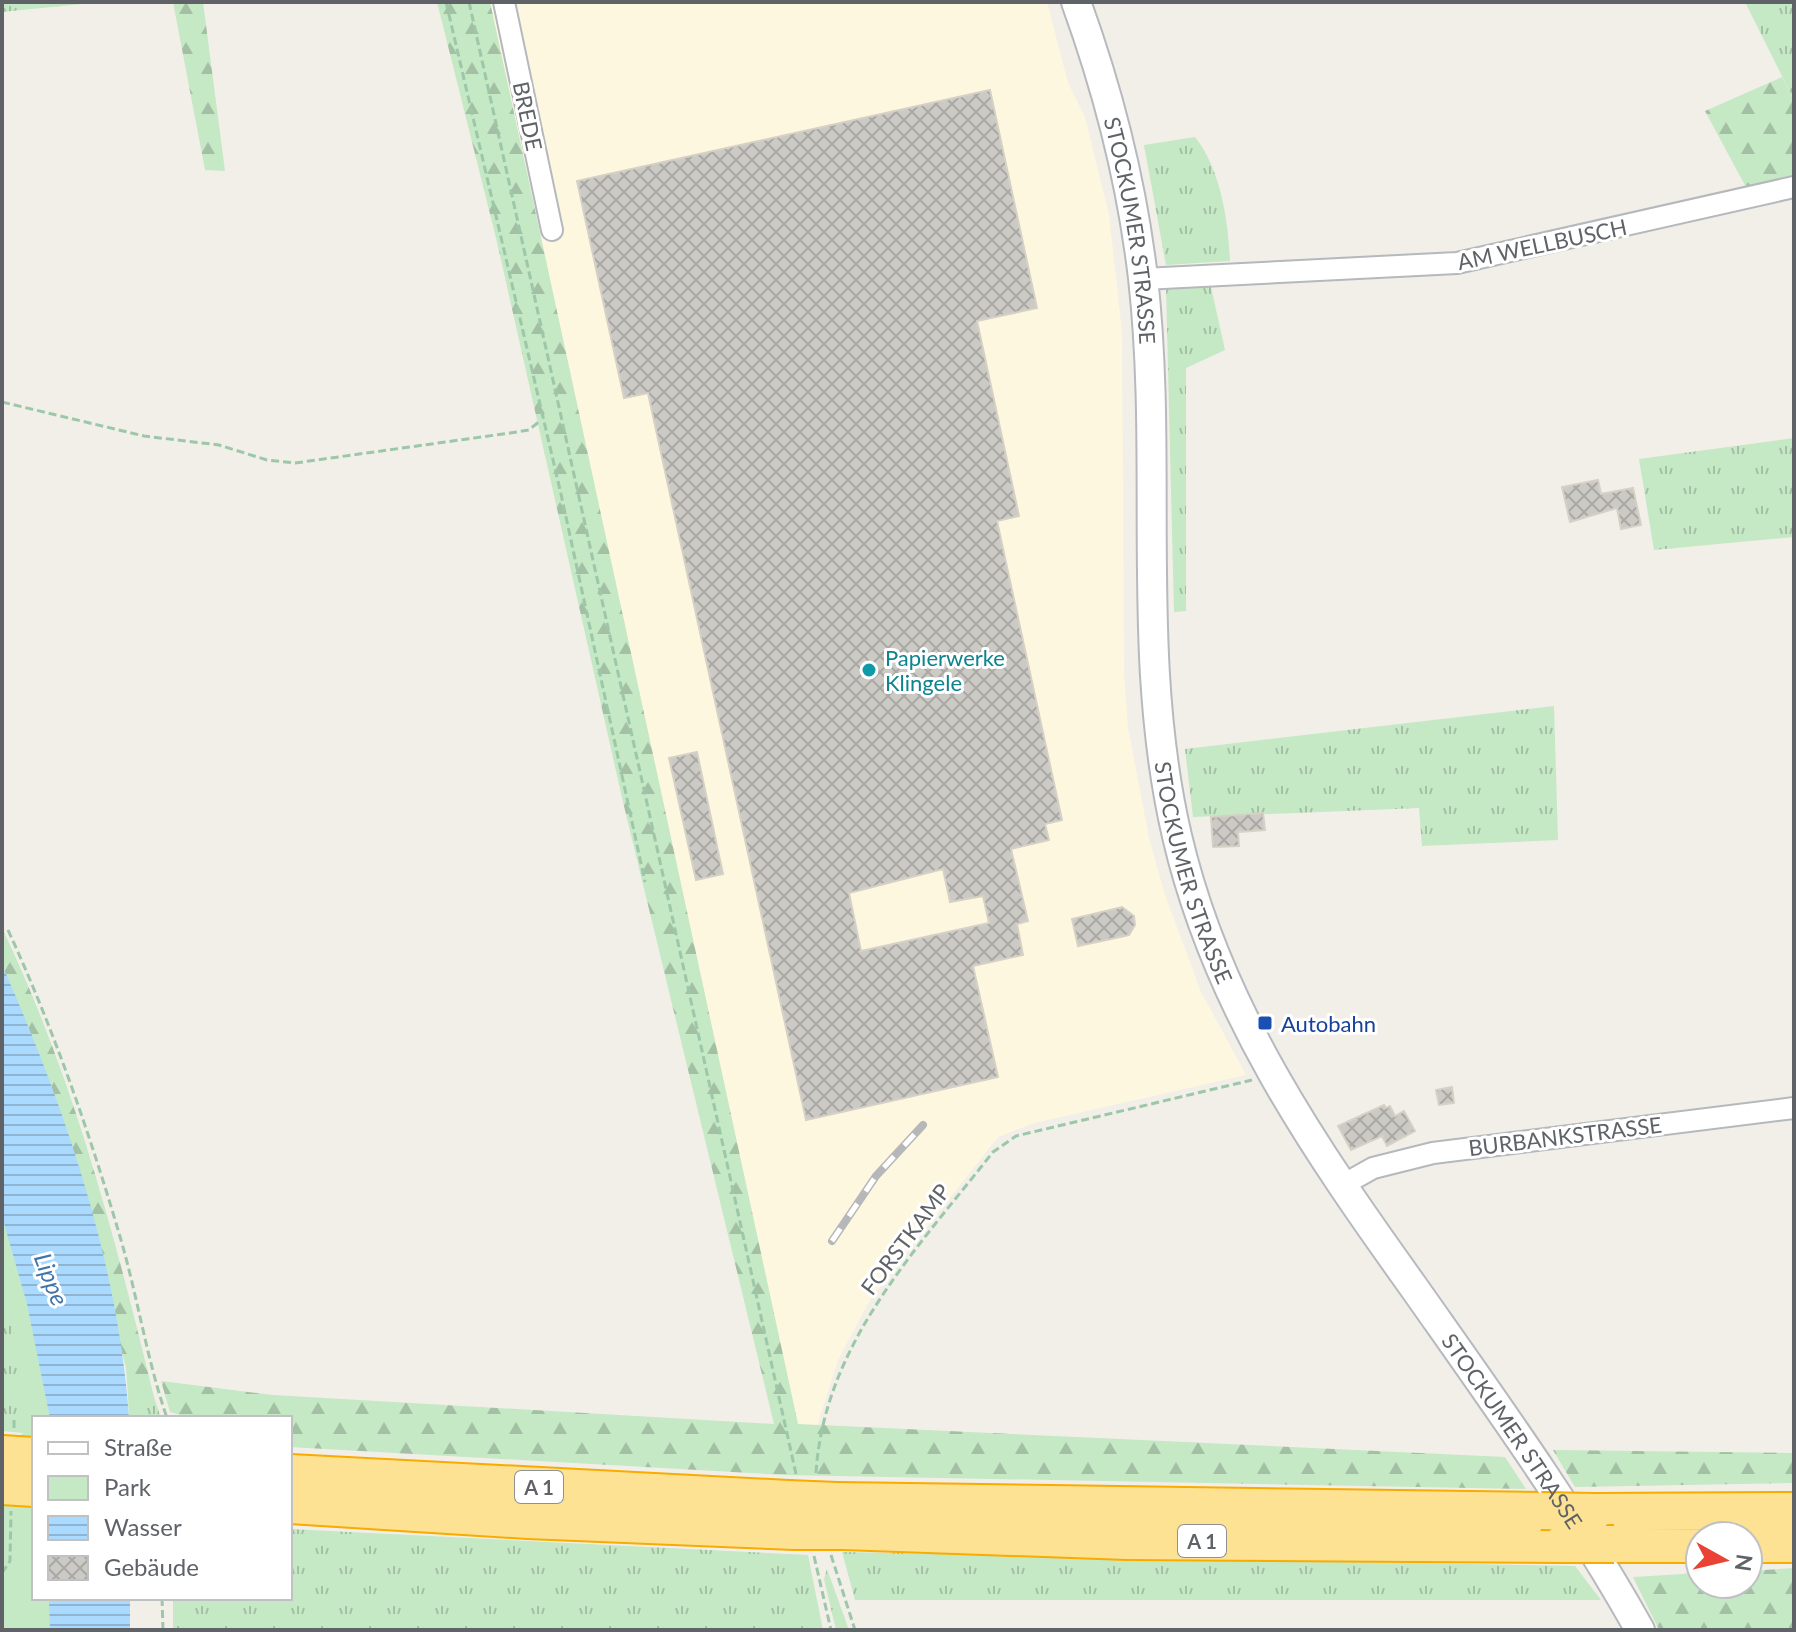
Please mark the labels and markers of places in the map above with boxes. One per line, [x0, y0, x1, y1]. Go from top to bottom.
place label: Papierwerke Klingele [885, 644, 1005, 696]
marker: Papierwerke Klingele [860, 661, 878, 679]
place label: Autobahn [1281, 1010, 1376, 1037]
marker: Autobahn [1256, 1014, 1274, 1032]

